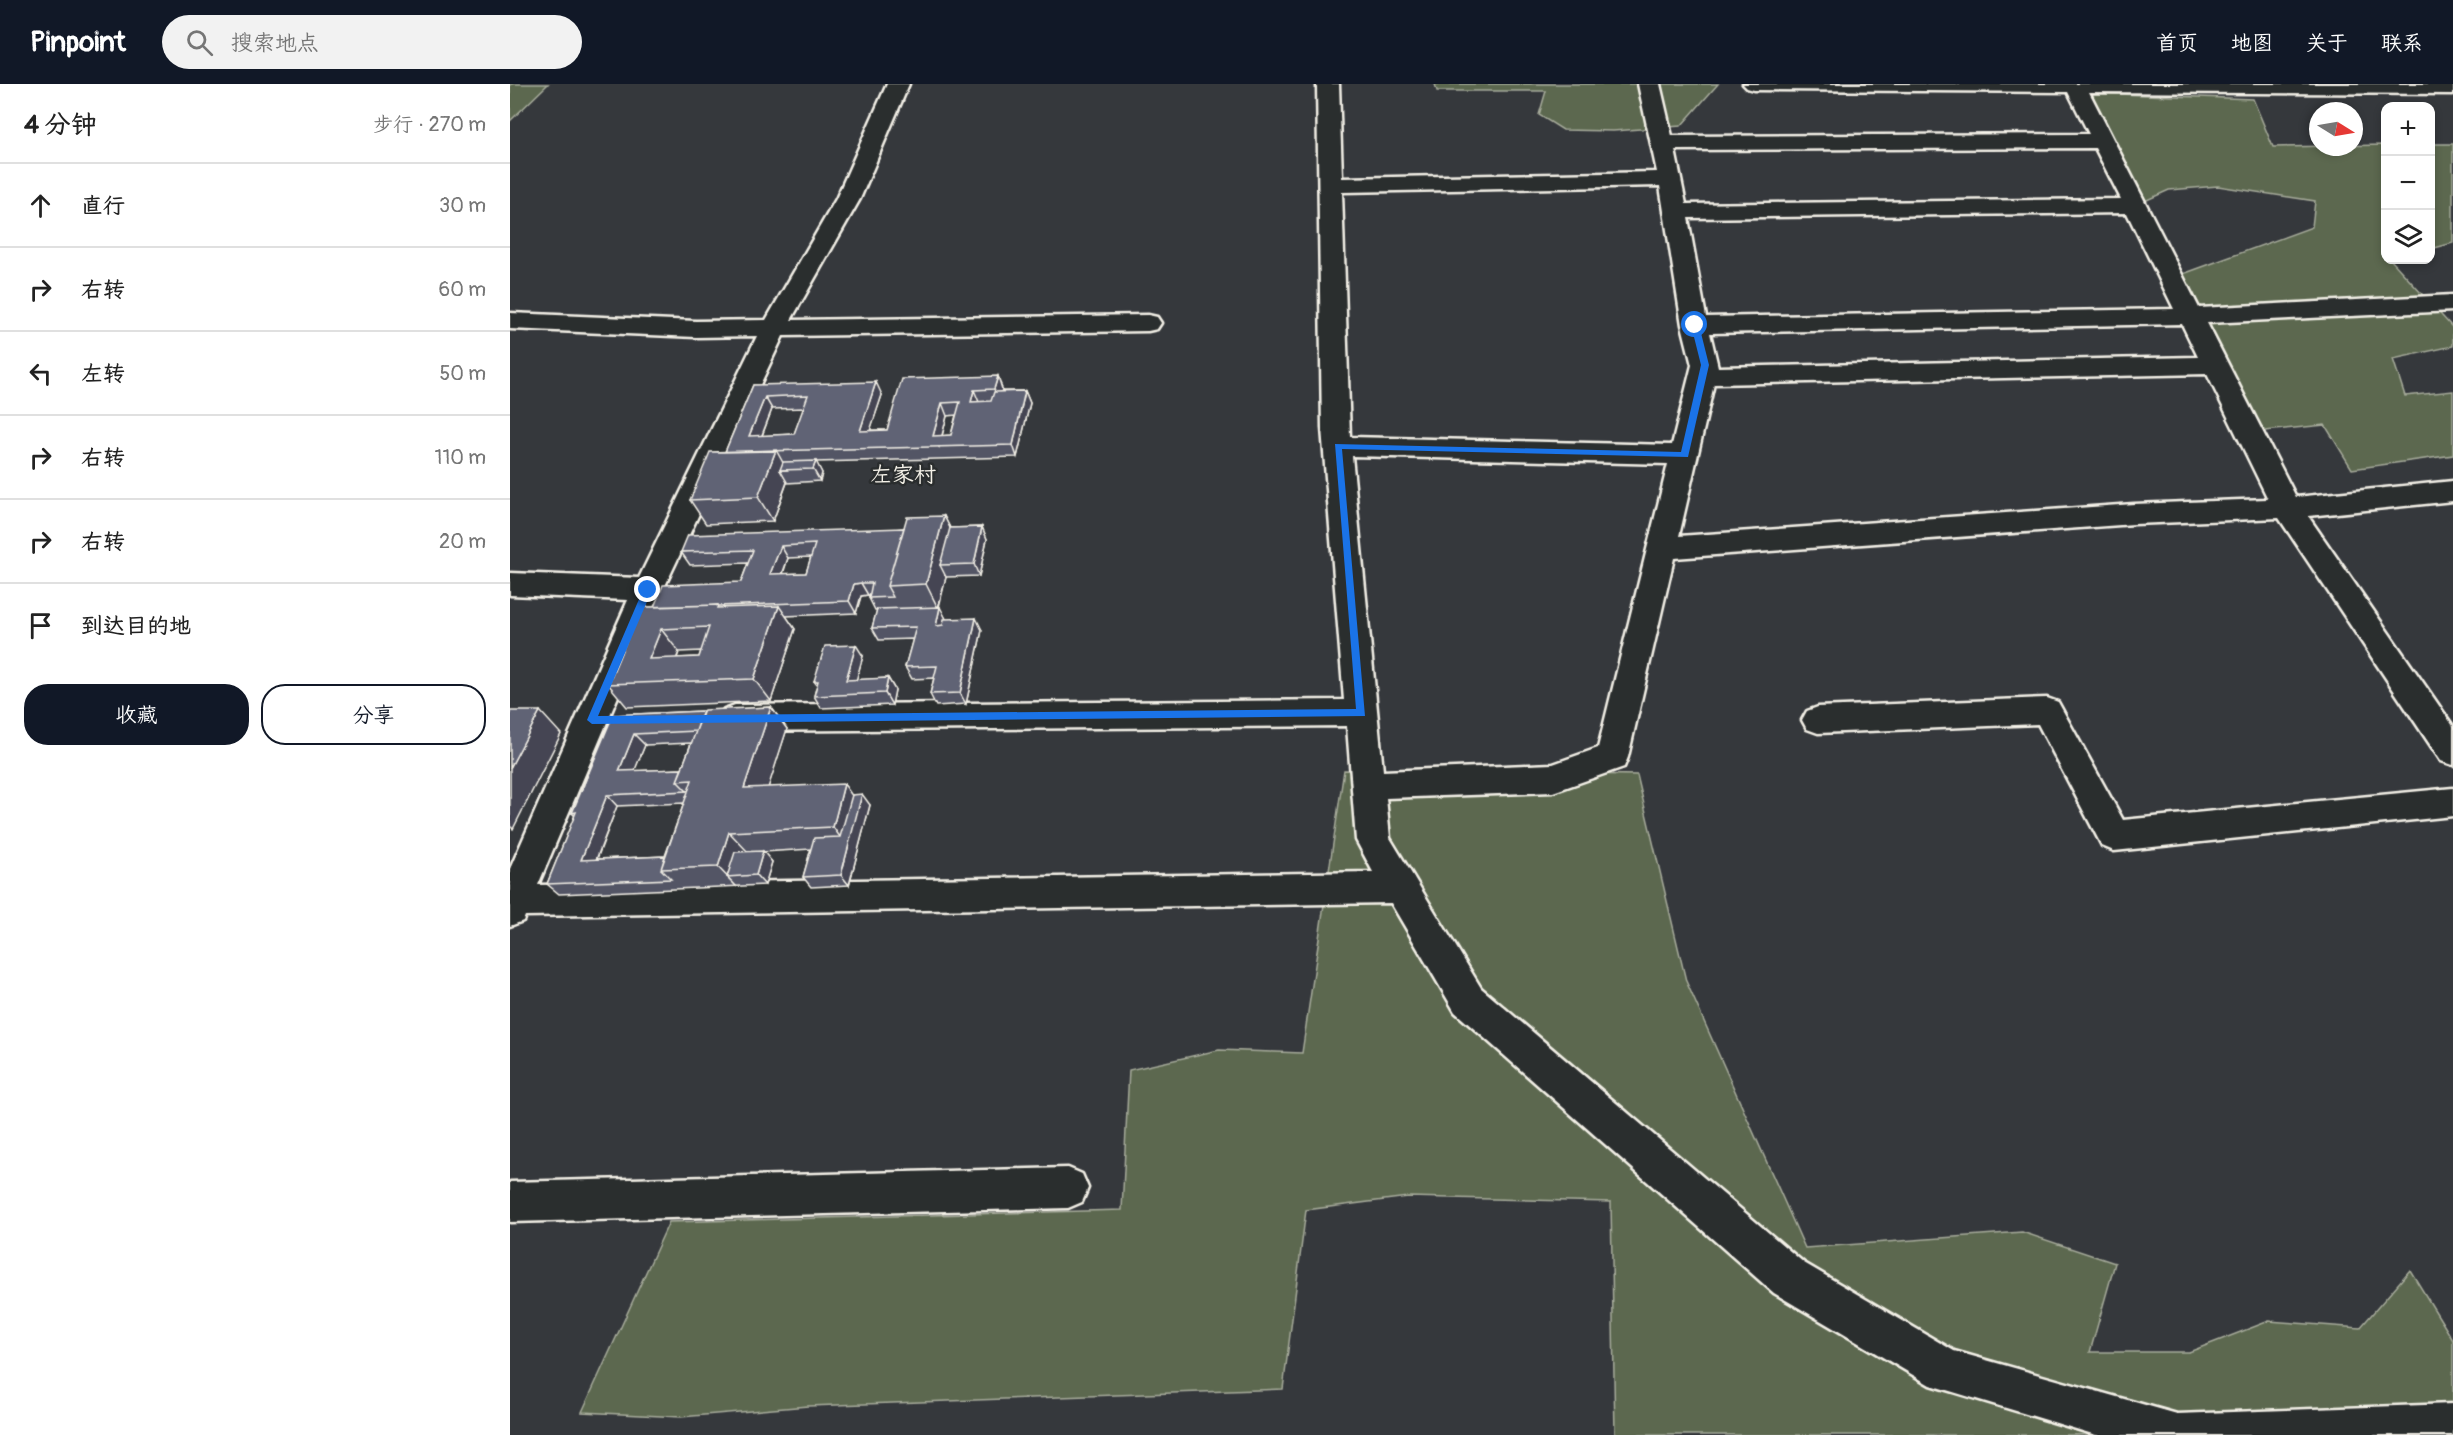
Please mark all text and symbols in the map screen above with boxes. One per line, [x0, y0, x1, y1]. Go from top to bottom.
search box [162, 15, 582, 69]
text: Pinpoint [30, 25, 126, 60]
icon: search [183, 26, 216, 59]
text: 搜索地点 [231, 29, 319, 57]
text: 首页 [2156, 30, 2198, 57]
text: 地图 [2231, 30, 2273, 57]
text: 关于 [2306, 30, 2348, 57]
text: 联系 [2381, 30, 2423, 57]
north arrow [2309, 102, 2363, 156]
map controls [2381, 102, 2435, 264]
button: + [2381, 102, 2435, 156]
text: 4 分钟 [24, 109, 97, 141]
text: 步行 · 270 m [373, 112, 486, 137]
button: − [2381, 156, 2435, 210]
icon: ahead [24, 189, 57, 222]
text: 直行 [81, 192, 125, 220]
text: 30 m [439, 193, 486, 218]
button: layers [2381, 210, 2435, 264]
icon: right [24, 273, 57, 306]
text: 右转 [81, 276, 125, 304]
text: 60 m [439, 277, 486, 302]
route start [1681, 311, 1707, 337]
icon: left [24, 357, 57, 390]
text: 左转 [81, 360, 125, 388]
text: 50 m [439, 361, 486, 386]
icon: right [24, 441, 57, 474]
text: 右转 [81, 444, 125, 472]
text: 110 m [435, 445, 486, 470]
district label: 左家村 [870, 461, 936, 489]
icon: right [24, 525, 57, 558]
text: 右转 [81, 528, 125, 556]
text: 20 m [439, 529, 486, 554]
route end [634, 576, 660, 602]
icon: arrive [24, 609, 57, 642]
text: 到达目的地 [81, 612, 191, 640]
button: 收藏 [24, 684, 249, 745]
button: 分享 [261, 684, 486, 745]

